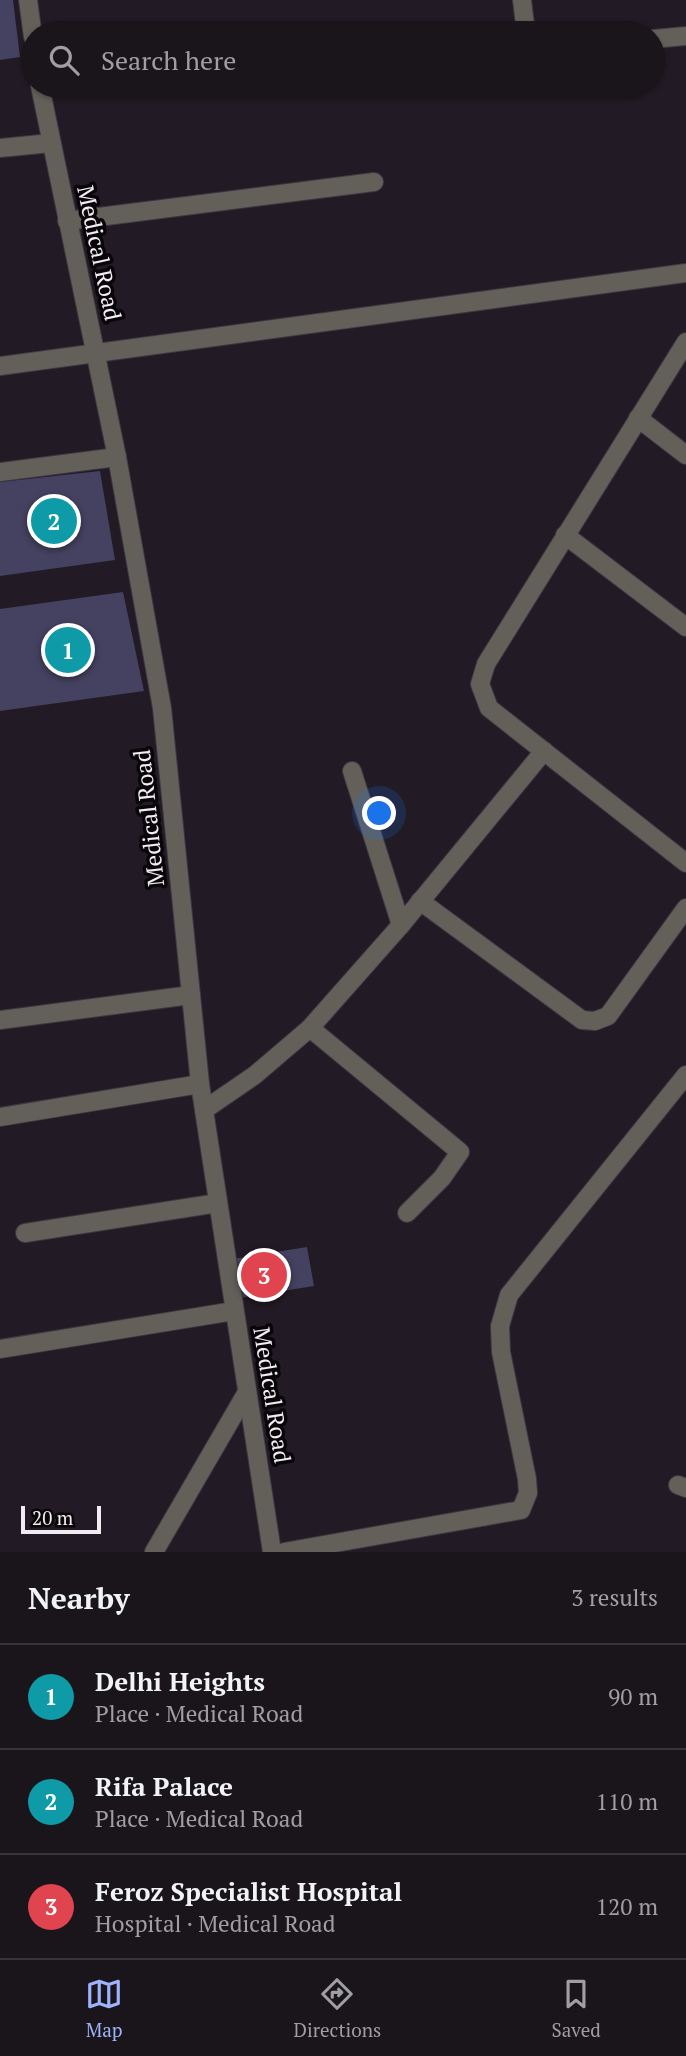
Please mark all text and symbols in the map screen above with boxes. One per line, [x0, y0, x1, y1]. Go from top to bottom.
search box [21, 21, 665, 98]
icon: search [45, 41, 83, 79]
text: Search here [101, 43, 236, 77]
street label: Medical Road [70, 182, 129, 324]
pin: 2 [31, 495, 77, 547]
pin: 1 [45, 624, 91, 676]
street label: Medical Road [126, 748, 171, 888]
your location [362, 796, 396, 830]
pin: 3 [241, 1249, 287, 1301]
street label: Medical Road [246, 1325, 299, 1465]
scale bar [21, 1503, 102, 1535]
text: 20 m [32, 1505, 73, 1530]
text: Nearby [28, 1578, 130, 1618]
text: 3 results [571, 1582, 658, 1613]
text: Delhi Heights [95, 1664, 265, 1698]
text: 1 [45, 1681, 58, 1712]
text: 90 m [608, 1681, 658, 1712]
text: Place · Medical Road [95, 1698, 303, 1729]
text: Rifa Palace [95, 1769, 233, 1803]
text: 2 [45, 1786, 58, 1817]
text: 110 m [596, 1786, 658, 1817]
text: Place · Medical Road [95, 1803, 303, 1834]
text: Feroz Specialist Hospital [95, 1874, 402, 1908]
text: 3 [45, 1891, 58, 1922]
text: 120 m [596, 1891, 658, 1922]
text: Hospital · Medical Road [95, 1908, 336, 1939]
tab: Map [85, 1975, 123, 2042]
tab: Directions [294, 1975, 381, 2042]
tab: Saved [552, 1975, 601, 2042]

